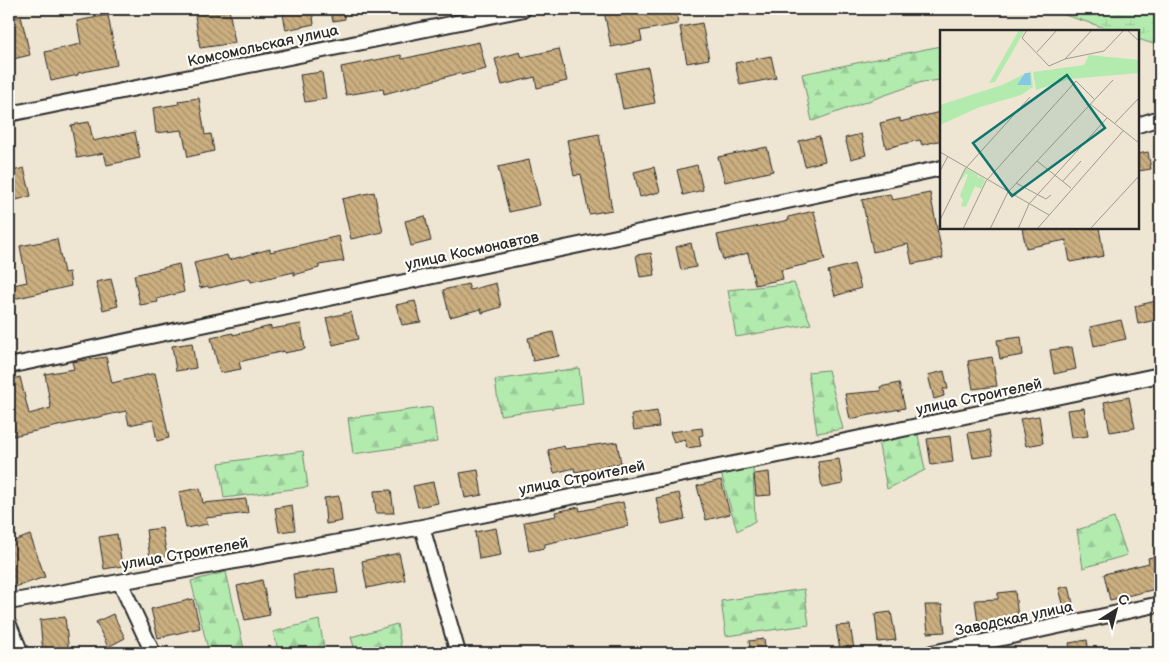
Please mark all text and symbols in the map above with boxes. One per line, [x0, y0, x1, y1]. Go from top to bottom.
street label: Комсомольская улица [186, 21, 340, 71]
inset map [940, 30, 1139, 229]
street label: улица Космонавтов [404, 228, 540, 274]
street label: улица Строителей [914, 374, 1044, 420]
street label: улица Строителей [517, 456, 647, 500]
street label: улица Строителей [120, 534, 250, 574]
north arrow [1092, 584, 1142, 634]
text: С [1114, 590, 1132, 610]
street label: Заводская улица [953, 597, 1075, 641]

